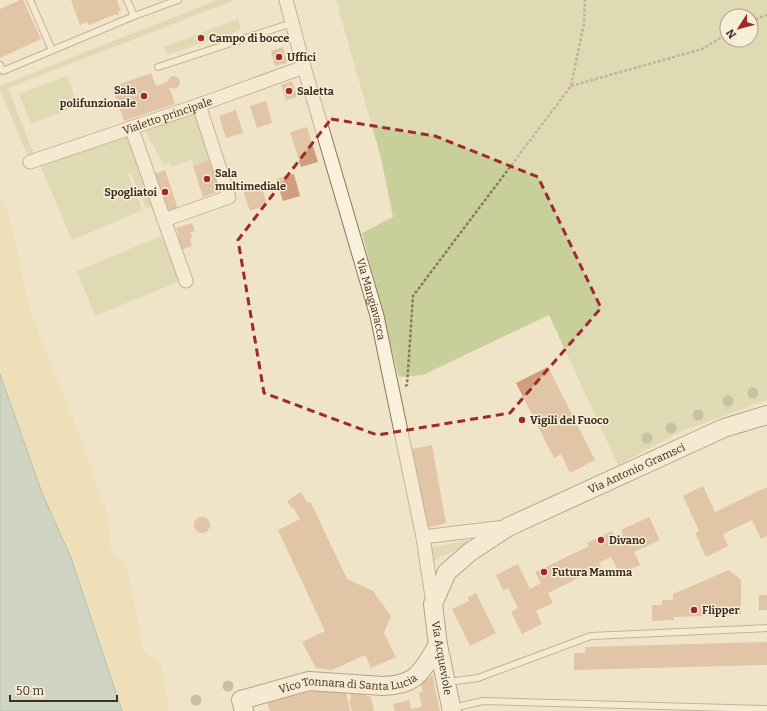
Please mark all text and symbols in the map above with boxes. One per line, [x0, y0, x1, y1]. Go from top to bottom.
north arrow [719, 8, 759, 48]
text: N [723, 26, 739, 41]
place label: Campo di bocce [209, 32, 289, 45]
marker: Campo di bocce [196, 33, 206, 43]
place label: Uffici [287, 51, 317, 64]
marker: Uffici [274, 52, 284, 62]
place label: Sala polifunzionale [60, 84, 137, 110]
place label: Saletta [297, 85, 335, 98]
marker: Saletta [284, 86, 294, 96]
marker: Sala polifunzionale [139, 91, 149, 101]
street label: Vialetto principale [121, 95, 214, 137]
place label: Sala multimediale [215, 167, 286, 193]
marker: Sala multimediale [202, 174, 212, 184]
place label: Spogliatoi [104, 186, 157, 199]
marker: Spogliatoi [160, 187, 170, 197]
street label: Via Mangiavacca [353, 257, 388, 341]
place label: Vigili del Fuoco [530, 414, 609, 427]
marker: Vigili del Fuoco [517, 415, 527, 425]
street label: Via Antonio Gramsci [586, 440, 688, 496]
place label: Divano [609, 534, 645, 547]
marker: Divano [596, 535, 606, 545]
place label: Futura Mamma [552, 566, 633, 579]
marker: Futura Mamma [539, 567, 549, 577]
place label: Flipper [702, 604, 741, 617]
marker: Flipper [689, 605, 699, 615]
street label: Via Acqueviole [429, 620, 454, 696]
street label: Vico Tonnara di Santa Lucia [277, 671, 420, 696]
scale bar [10, 677, 117, 703]
text: 50 m [16, 684, 45, 698]

